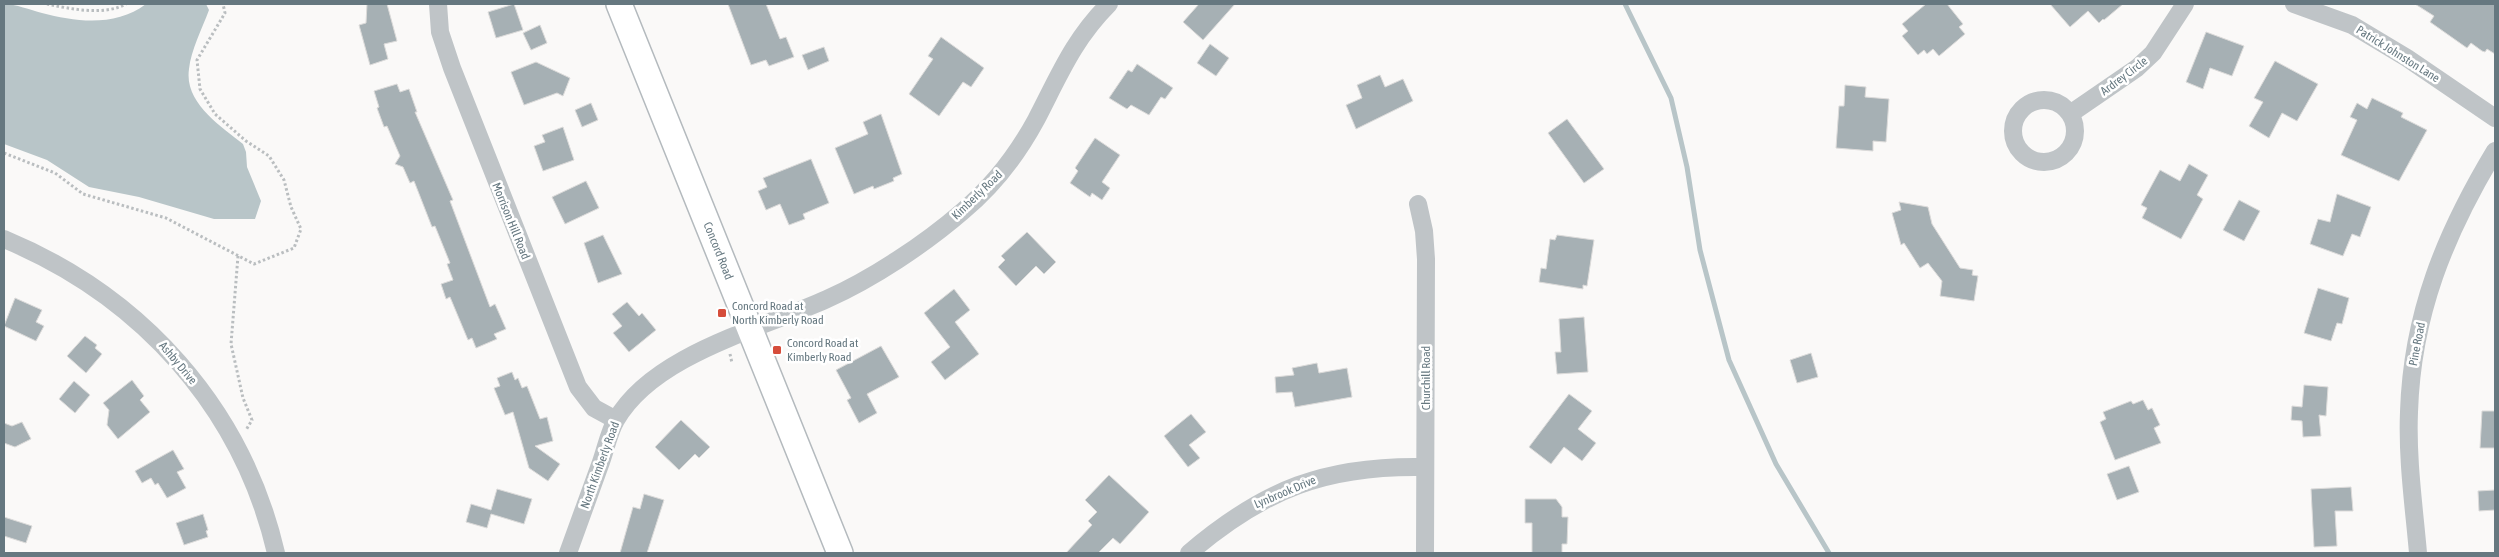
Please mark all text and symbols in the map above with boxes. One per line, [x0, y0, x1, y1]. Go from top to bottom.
street label: Patrick Johnston Lane [2354, 23, 2442, 85]
street label: Ardrey Circle [2098, 54, 2150, 98]
street label: Kimberly Road [949, 168, 1005, 222]
street label: Morrison Hill Road [489, 181, 533, 261]
street label: Concord Road [700, 220, 736, 282]
place label: Concord Road at North Kimberly Road [732, 299, 824, 327]
marker: Concord Road at North Kimberly Road [716, 307, 728, 319]
street label: Pine Road [2406, 321, 2428, 367]
place label: Concord Road at Kimberly Road [787, 336, 859, 364]
street label: Ashby Drive [156, 339, 200, 387]
marker: Concord Road at Kimberly Road [771, 344, 783, 356]
street label: Churchill Road [1419, 346, 1433, 410]
street label: North Kimberly Road [578, 420, 622, 510]
street label: Lynbrook Drive [1252, 473, 1318, 511]

